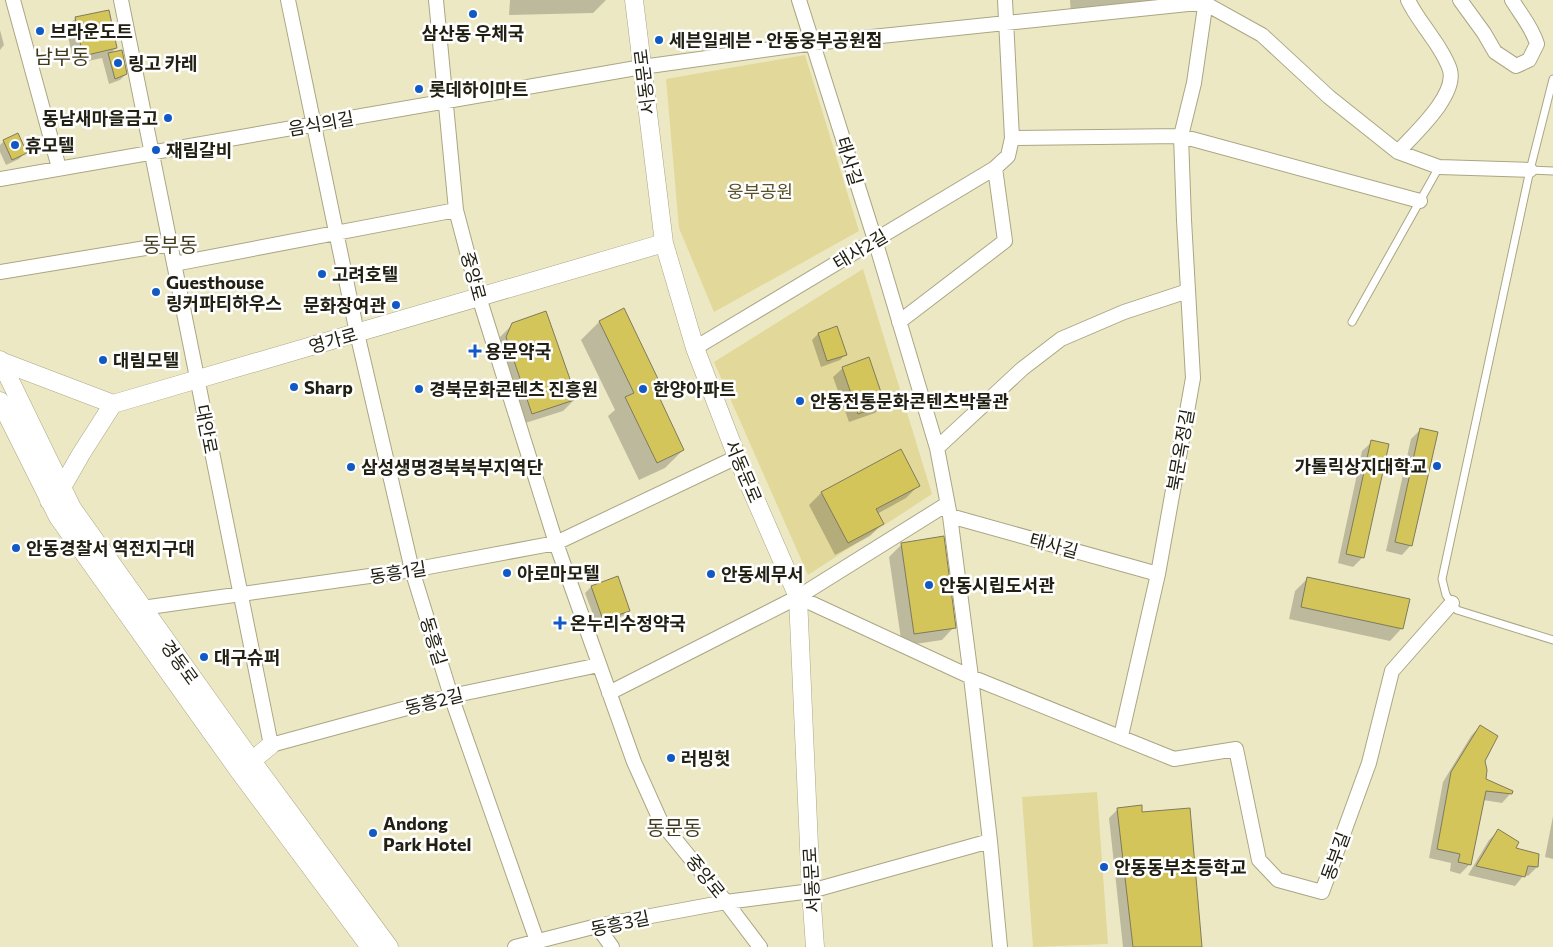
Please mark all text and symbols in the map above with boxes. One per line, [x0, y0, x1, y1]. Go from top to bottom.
marker: 삼산동 우체국 [467, 8, 479, 20]
place label: 브라운도트 [50, 20, 133, 42]
place label: 삼산동 우체국 [422, 22, 524, 44]
marker: 브라운도트 [34, 25, 46, 37]
place label: 세븐일레븐 - 안동웅부공원점 [669, 29, 882, 51]
marker: 세븐일레븐 - 안동웅부공원점 [653, 34, 665, 46]
district label: 남부동 [34, 44, 90, 68]
street label: 서동문로 [629, 48, 659, 116]
place label: 링고 카레 [128, 52, 198, 74]
marker: 링고 카레 [112, 57, 124, 69]
place label: 롯데하이마트 [429, 78, 528, 100]
marker: 롯데하이마트 [413, 83, 425, 95]
street label: 음식의길 [286, 106, 356, 140]
place label: 동남새마을금고 [42, 107, 158, 129]
marker: 동남새마을금고 [162, 112, 174, 124]
place label: 휴모텔 [25, 134, 75, 156]
street label: 태사길 [832, 134, 868, 188]
marker: 휴모텔 [9, 139, 21, 151]
place label: 재림갈비 [166, 139, 232, 161]
marker: 재림갈비 [150, 144, 162, 156]
park label: 웅부공원 [727, 180, 793, 202]
street label: 태사2길 [829, 224, 891, 274]
district label: 동부동 [142, 232, 198, 256]
street label: 중앙로 [457, 249, 491, 303]
place label: 고려호텔 [332, 263, 398, 285]
marker: 고려호텔 [316, 268, 328, 280]
place label: Guesthouse 링커파티하우스 [166, 271, 282, 314]
marker: Guesthouse 링커파티하우스 [150, 286, 162, 298]
place label: 문화장여관 [303, 294, 386, 316]
marker: 문화장여관 [390, 299, 402, 311]
street label: 영가로 [306, 323, 360, 357]
place label: 용문약국 [485, 340, 551, 362]
marker: 용문약국 [469, 345, 481, 357]
place label: 대림모텔 [113, 349, 179, 371]
marker: 대림모텔 [97, 354, 109, 366]
place label: Sharp [304, 376, 353, 398]
place label: 경북문화콘텐츠 진흥원 [429, 378, 598, 400]
place label: 한양아파트 [653, 378, 736, 400]
marker: Sharp [288, 381, 300, 393]
marker: 경북문화콘텐츠 진흥원 [413, 383, 425, 395]
marker: 한양아파트 [637, 383, 649, 395]
place label: 안동전통문화콘텐츠박물관 [810, 390, 1009, 412]
marker: 안동전통문화콘텐츠박물관 [794, 395, 806, 407]
street label: 대안로 [191, 403, 223, 455]
street label: 북문옥정길 [1162, 407, 1198, 493]
street label: 서동문로 [721, 436, 767, 506]
place label: 가톨릭상지대학교 [1295, 455, 1427, 477]
place label: 삼성생명경북북부지역단 [361, 456, 544, 478]
marker: 가톨릭상지대학교 [1431, 460, 1443, 472]
marker: 삼성생명경북북부지역단 [345, 461, 357, 473]
street label: 태사길 [1027, 528, 1081, 562]
place label: 안동경찰서 역전지구대 [26, 537, 195, 559]
marker: 안동경찰서 역전지구대 [10, 542, 22, 554]
street label: 동흥1길 [368, 557, 428, 587]
place label: 아로마모텔 [517, 562, 600, 584]
place label: 안동세무서 [721, 563, 804, 585]
marker: 아로마모텔 [501, 567, 513, 579]
marker: 안동세무서 [705, 568, 717, 580]
place label: 안동시립도서관 [939, 574, 1055, 596]
marker: 안동시립도서관 [923, 579, 935, 591]
place label: 온누리수정약국 [570, 612, 686, 634]
street label: 동흥길 [416, 614, 452, 668]
marker: 온누리수정약국 [554, 617, 566, 629]
street label: 경동로 [156, 635, 204, 689]
place label: 대구슈퍼 [214, 646, 280, 668]
marker: 대구슈퍼 [198, 651, 210, 663]
street label: 동흥2길 [402, 683, 466, 719]
place label: 러빙헛 [681, 747, 731, 769]
marker: 러빙헛 [665, 752, 677, 764]
place label: Andong Park Hotel [383, 812, 471, 855]
district label: 동문동 [646, 815, 702, 839]
marker: Andong Park Hotel [367, 827, 379, 839]
street label: 동부길 [1316, 829, 1354, 883]
street label: 서동문로 [798, 846, 824, 914]
street label: 중앙로 [682, 850, 730, 902]
place label: 안동동부초등학교 [1114, 856, 1246, 878]
marker: 안동동부초등학교 [1098, 861, 1110, 873]
street label: 동흥3길 [588, 906, 652, 940]

